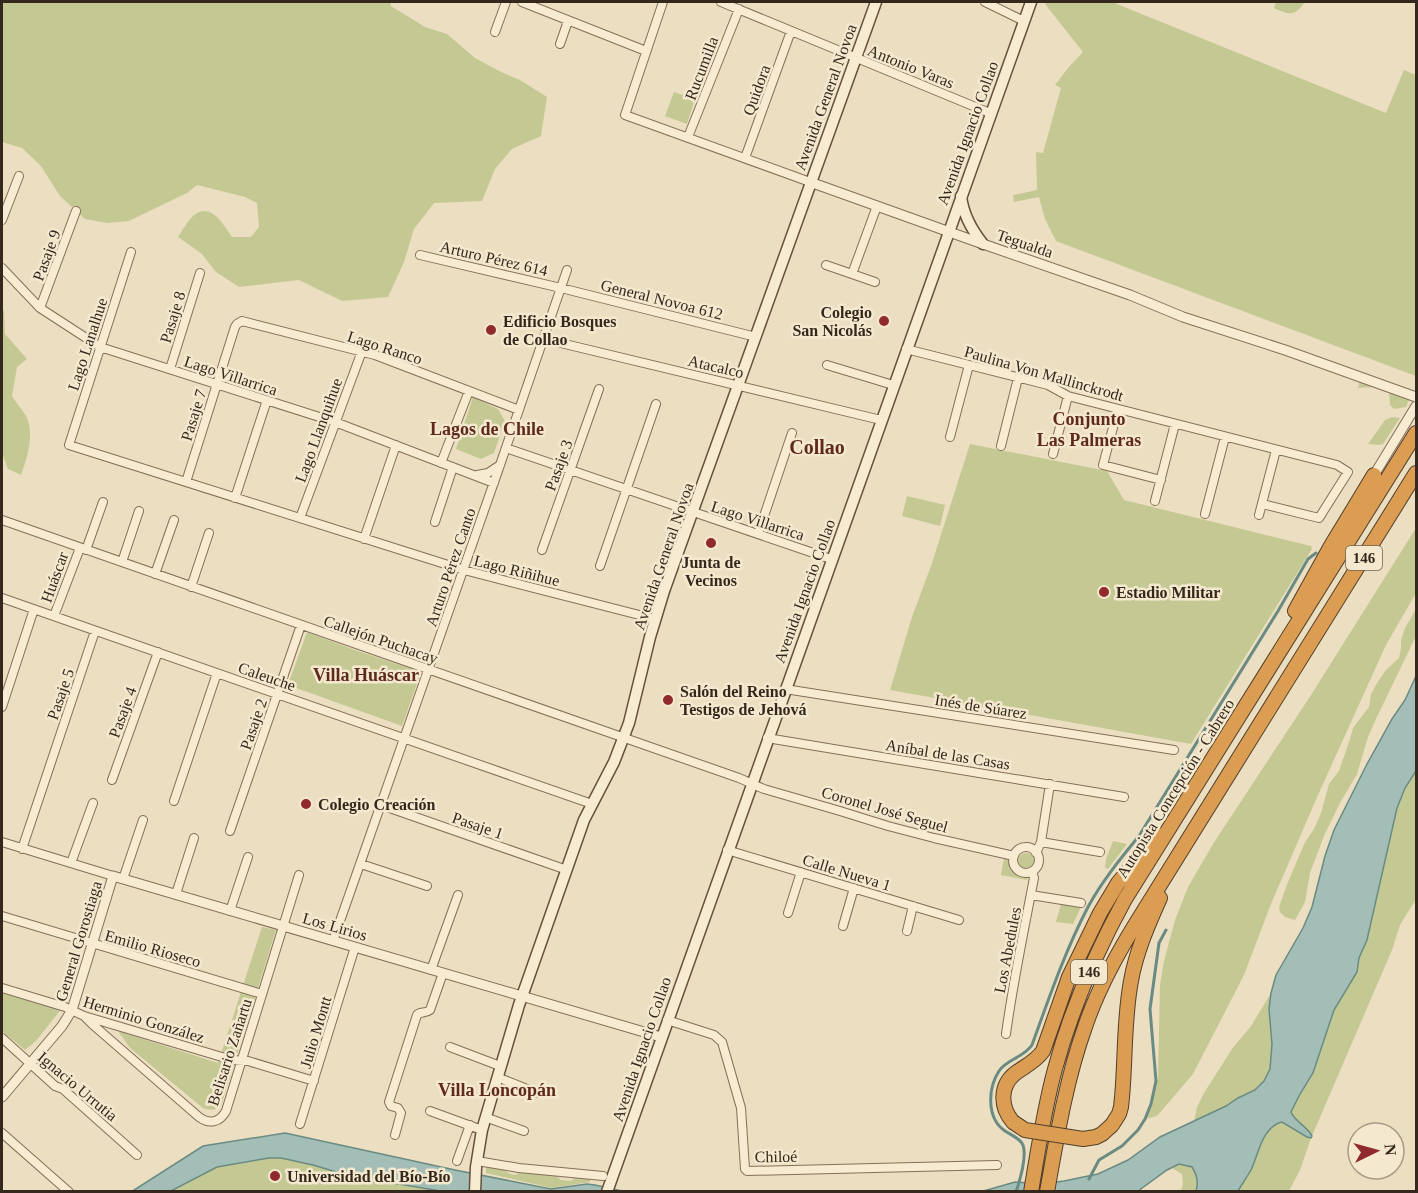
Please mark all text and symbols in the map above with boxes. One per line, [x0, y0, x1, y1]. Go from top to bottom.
street label: Avenida General Novoa [791, 22, 860, 173]
street label: Rucumilla [682, 34, 721, 102]
street label: Antonio Varas [865, 41, 957, 92]
street label: Avenida Ignacio Collao [934, 59, 1002, 208]
street label: Quidora [740, 63, 773, 118]
street label: Tegualda [994, 226, 1055, 262]
street label: Pasaje 9 [29, 227, 64, 283]
street label: Arturo Pérez 614 [438, 238, 549, 279]
street label: General Novoa 612 [599, 276, 725, 323]
street label: Pasaje 8 [157, 289, 189, 345]
street label: Lago Lanalhue [64, 296, 111, 393]
place label: Colegio San Nicolás [792, 304, 872, 339]
place label: Edificio Bosques de Collao [503, 313, 616, 348]
marker: Colegio San Nicolás [877, 314, 891, 328]
marker: Edificio Bosques de Collao [484, 323, 498, 337]
street label: Lago Ranco [345, 327, 424, 369]
street label: Paulina Von Mallinckrodt [962, 343, 1126, 405]
street label: Lago Villarrica [182, 352, 280, 399]
street label: Atacalco [686, 352, 746, 381]
street label: Lago Llanquihue [292, 376, 346, 485]
street label: Pasaje 7 [178, 387, 210, 443]
district label: Conjunto Las Palmeras [1037, 409, 1141, 450]
district label: Lagos de Chile [430, 419, 544, 439]
district label: Collao [789, 436, 845, 458]
street label: Pasaje 3 [541, 437, 576, 493]
street label: Avenida General Novoa [630, 480, 697, 632]
street label: Lago Villarrica [709, 497, 807, 544]
street label: Arturo Pérez Canto [422, 506, 479, 629]
street label: Avenida Ignacio Collao [771, 517, 839, 666]
marker: Junta de Vecinos [704, 536, 718, 550]
road number: 146 [1346, 546, 1382, 570]
street label: Huáscar [38, 549, 72, 605]
street label: Lago Riñihue [472, 552, 561, 590]
place label: Junta de Vecinos [681, 554, 741, 589]
place label: Estadio Militar [1116, 584, 1220, 601]
marker: Estadio Militar [1097, 585, 1111, 599]
street label: Callejón Puchacay [321, 612, 440, 668]
street label: Caleuche [236, 659, 298, 694]
district label: Villa Huáscar [313, 665, 419, 685]
street label: Pasaje 5 [44, 666, 78, 722]
place label: Salón del Reino Testigos de Jehová [680, 683, 807, 719]
street label: Pasaje 4 [105, 684, 140, 740]
street label: Inés de Súarez [934, 691, 1028, 722]
marker: Salón del Reino Testigos de Jehová [661, 693, 675, 707]
street label: Pasaje 2 [237, 696, 271, 752]
street label: Autopista Concepción - Cabrero [1113, 696, 1238, 881]
street label: Aníbal de las Casas [884, 736, 1011, 773]
street label: Coronel José Seguel [819, 783, 951, 837]
place label: Colegio Creación [318, 796, 436, 814]
marker: Colegio Creación [299, 797, 313, 811]
street label: Pasaje 1 [450, 809, 506, 843]
street label: Calle Nueva 1 [801, 851, 893, 894]
street label: General Gorostiaga [52, 879, 106, 1004]
street label: Los Abedules [991, 906, 1024, 995]
street label: Los Lirios [301, 909, 369, 944]
street label: Emilio Rioseco [103, 927, 203, 970]
road number: 146 [1071, 960, 1107, 984]
street label: Avenida Ignacio Collao [609, 975, 675, 1124]
street label: Herminio González [81, 993, 206, 1046]
street label: Julio Montt [296, 994, 335, 1070]
street label: Belisario Zañartu [204, 996, 255, 1108]
street label: Ignacio Urrutia [34, 1048, 121, 1125]
district label: Villa Loncopán [438, 1080, 556, 1100]
north arrow [1346, 1121, 1406, 1181]
text: N [1381, 1143, 1399, 1157]
street label: Chiloé [755, 1148, 797, 1165]
place label: Universidad del Bío-Bío [287, 1168, 451, 1185]
marker: Universidad del Bío-Bío [268, 1169, 282, 1183]

